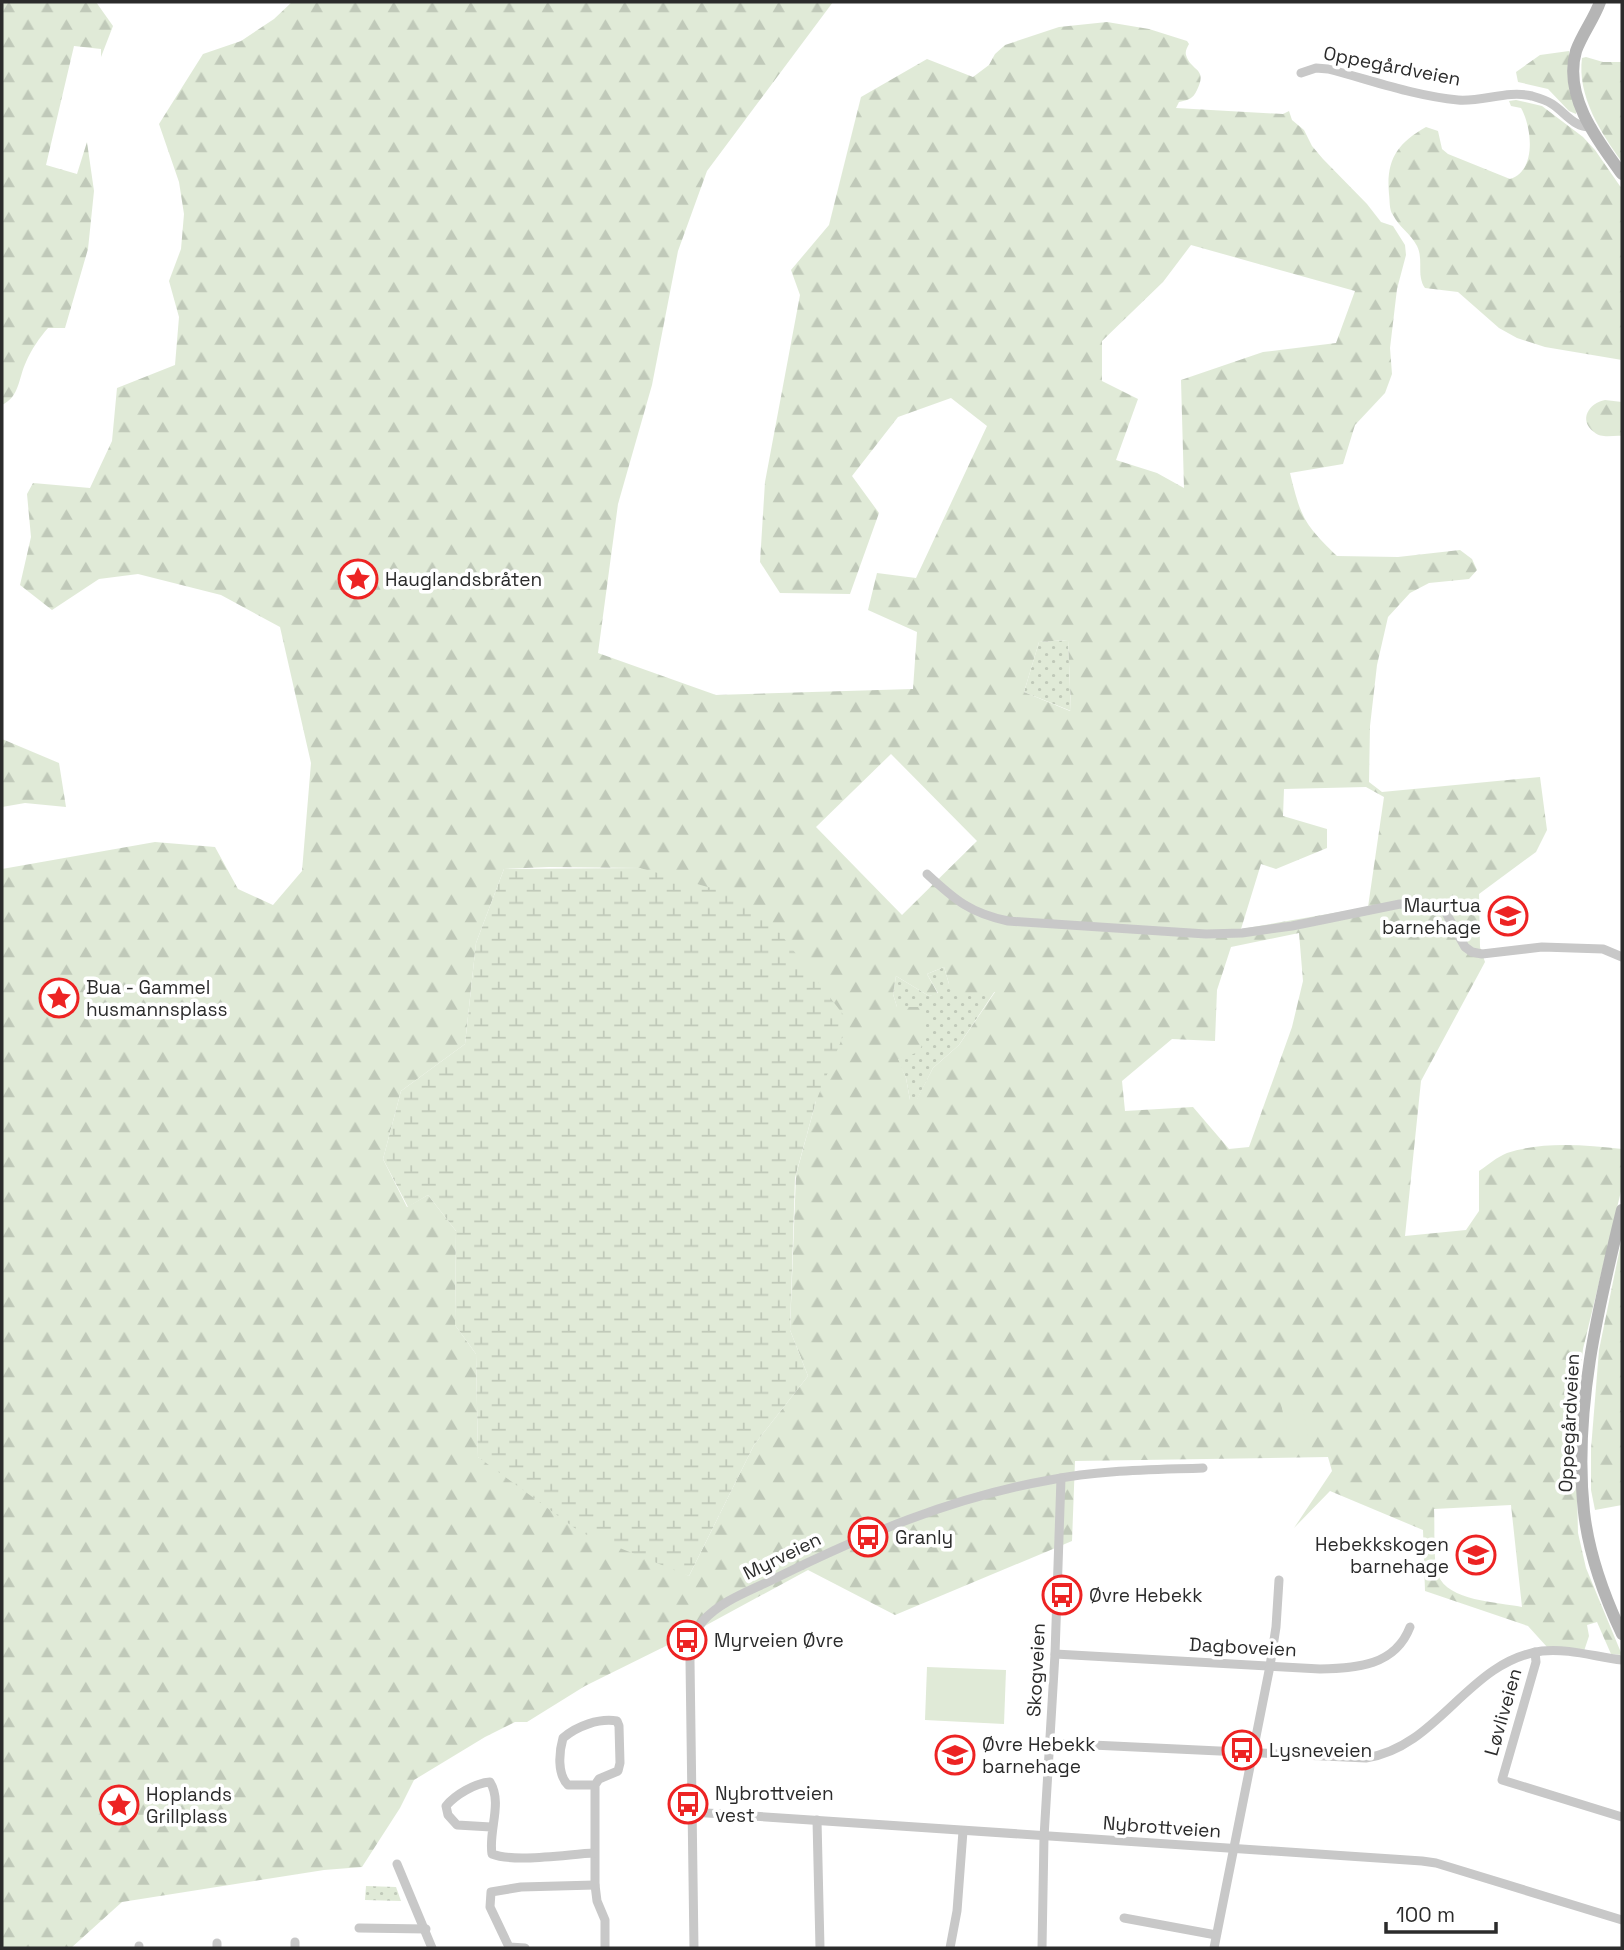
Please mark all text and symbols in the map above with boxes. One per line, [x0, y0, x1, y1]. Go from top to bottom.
street label: Oppegårdveien [1321, 40, 1463, 92]
place icon: Hauglandsbråten [337, 558, 379, 600]
place label: Hauglandsbråten [385, 567, 542, 592]
place label: Maurtua barnehage [1382, 893, 1481, 940]
school or university icon: Maurtua barnehage [1487, 895, 1529, 937]
place label: Bua - Gammel husmannsplass [86, 975, 227, 1022]
place icon: Bua - Gammel husmannsplass [38, 977, 80, 1019]
street label: Oppegårdveien [1553, 1353, 1585, 1493]
bus stop icon: Granly [847, 1516, 889, 1558]
place label: Granly [895, 1525, 953, 1550]
street label: Myrveien [739, 1526, 825, 1586]
place label: Hebekkskogen barnehage [1315, 1532, 1449, 1579]
school or university icon: Hebekkskogen barnehage [1455, 1534, 1497, 1576]
bus stop icon: Øvre Hebekk [1041, 1574, 1083, 1616]
place label: Øvre Hebekk [1089, 1583, 1203, 1608]
bus stop icon: Myrveien Øvre [666, 1619, 708, 1661]
street label: Skogveien [1021, 1622, 1051, 1718]
place label: Myrveien Øvre [714, 1628, 844, 1653]
street label: Dagboveien [1189, 1632, 1297, 1662]
street label: Løvliveien [1479, 1665, 1527, 1759]
bus stop icon: Lysneveien [1221, 1729, 1263, 1771]
place label: Øvre Hebekk barnehage [982, 1732, 1096, 1779]
school or university icon: Øvre Hebekk barnehage [934, 1734, 976, 1776]
place label: Lysneveien [1269, 1738, 1372, 1763]
place label: Nybrottveien vest [715, 1781, 834, 1828]
place label: Hoplands Grillplass [146, 1782, 232, 1829]
bus stop icon: Nybrottveien vest [667, 1783, 709, 1825]
place icon: Hoplands Grillplass [98, 1784, 140, 1826]
street label: Nybrottveien [1102, 1810, 1222, 1844]
scale bar [1386, 1890, 1496, 1934]
text: 100 m [1396, 1901, 1455, 1928]

